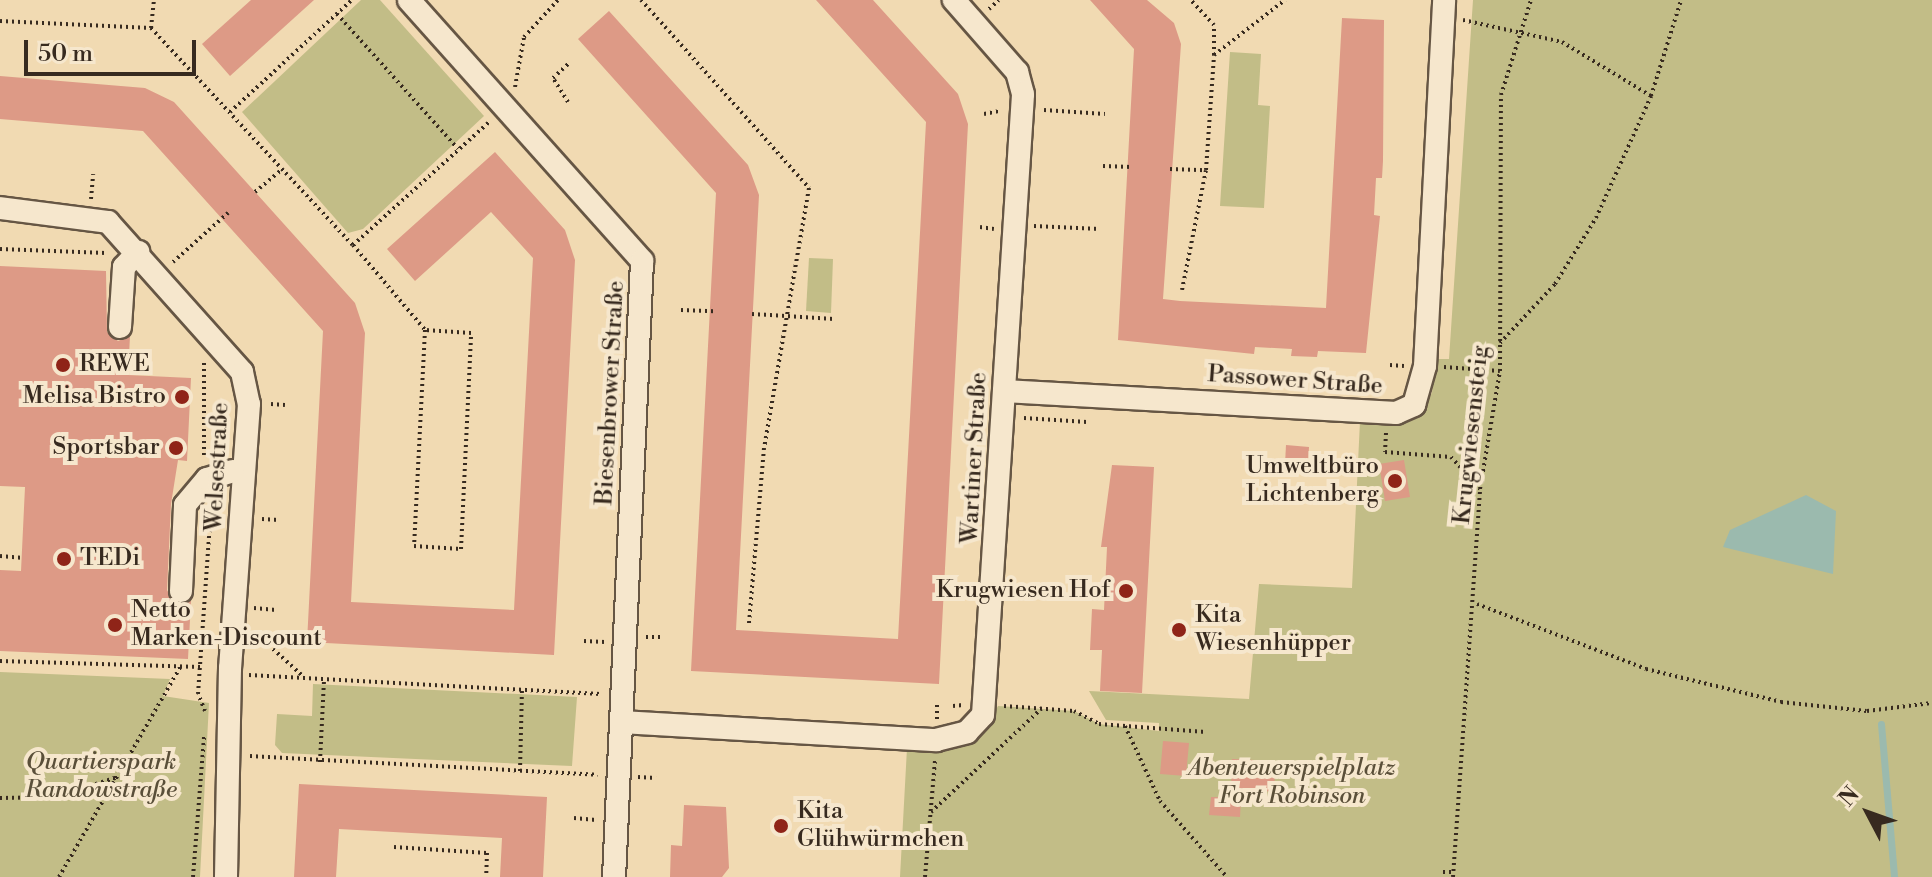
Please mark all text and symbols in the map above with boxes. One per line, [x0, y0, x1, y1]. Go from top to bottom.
scale bar [28, 24, 200, 74]
text: 50 m [38, 39, 93, 69]
street label: Biesenbrower Straße [591, 280, 631, 506]
street label: Krugwiesensteig [1448, 344, 1496, 526]
place label: REWE [79, 351, 150, 379]
marker: REWE [54, 356, 72, 374]
street label: Passower Straße [1206, 361, 1384, 401]
street label: Wartiner Straße [956, 371, 994, 545]
place label: Melisa Bistro [22, 383, 166, 411]
marker: Melisa Bistro [173, 388, 191, 406]
street label: Welsestraße [200, 402, 236, 532]
place label: Sportsbar [53, 434, 160, 462]
marker: Sportsbar [167, 439, 185, 457]
place label: Umweltbüro Lichtenberg [1246, 453, 1379, 509]
marker: Umweltbüro Lichtenberg [1386, 472, 1404, 490]
place label: TEDi [80, 545, 140, 573]
marker: TEDi [55, 550, 73, 568]
place label: Krugwiesen Hof [936, 577, 1110, 605]
marker: Krugwiesen Hof [1117, 582, 1135, 600]
place label: Netto Marken-Discount [131, 597, 322, 653]
place label: Kita Wiesenhüpper [1195, 602, 1351, 658]
marker: Netto Marken-Discount [106, 616, 124, 634]
marker: Kita Wiesenhüpper [1170, 621, 1188, 639]
park label: Quartierspark Randowstraße [25, 749, 177, 805]
park label: Abenteuerspielplatz Fort Robinson [1188, 755, 1396, 811]
north arrow [1828, 773, 1908, 853]
text: N [1834, 782, 1865, 812]
place label: Kita Glühwürmchen [797, 798, 964, 854]
marker: Kita Glühwürmchen [772, 817, 790, 835]

